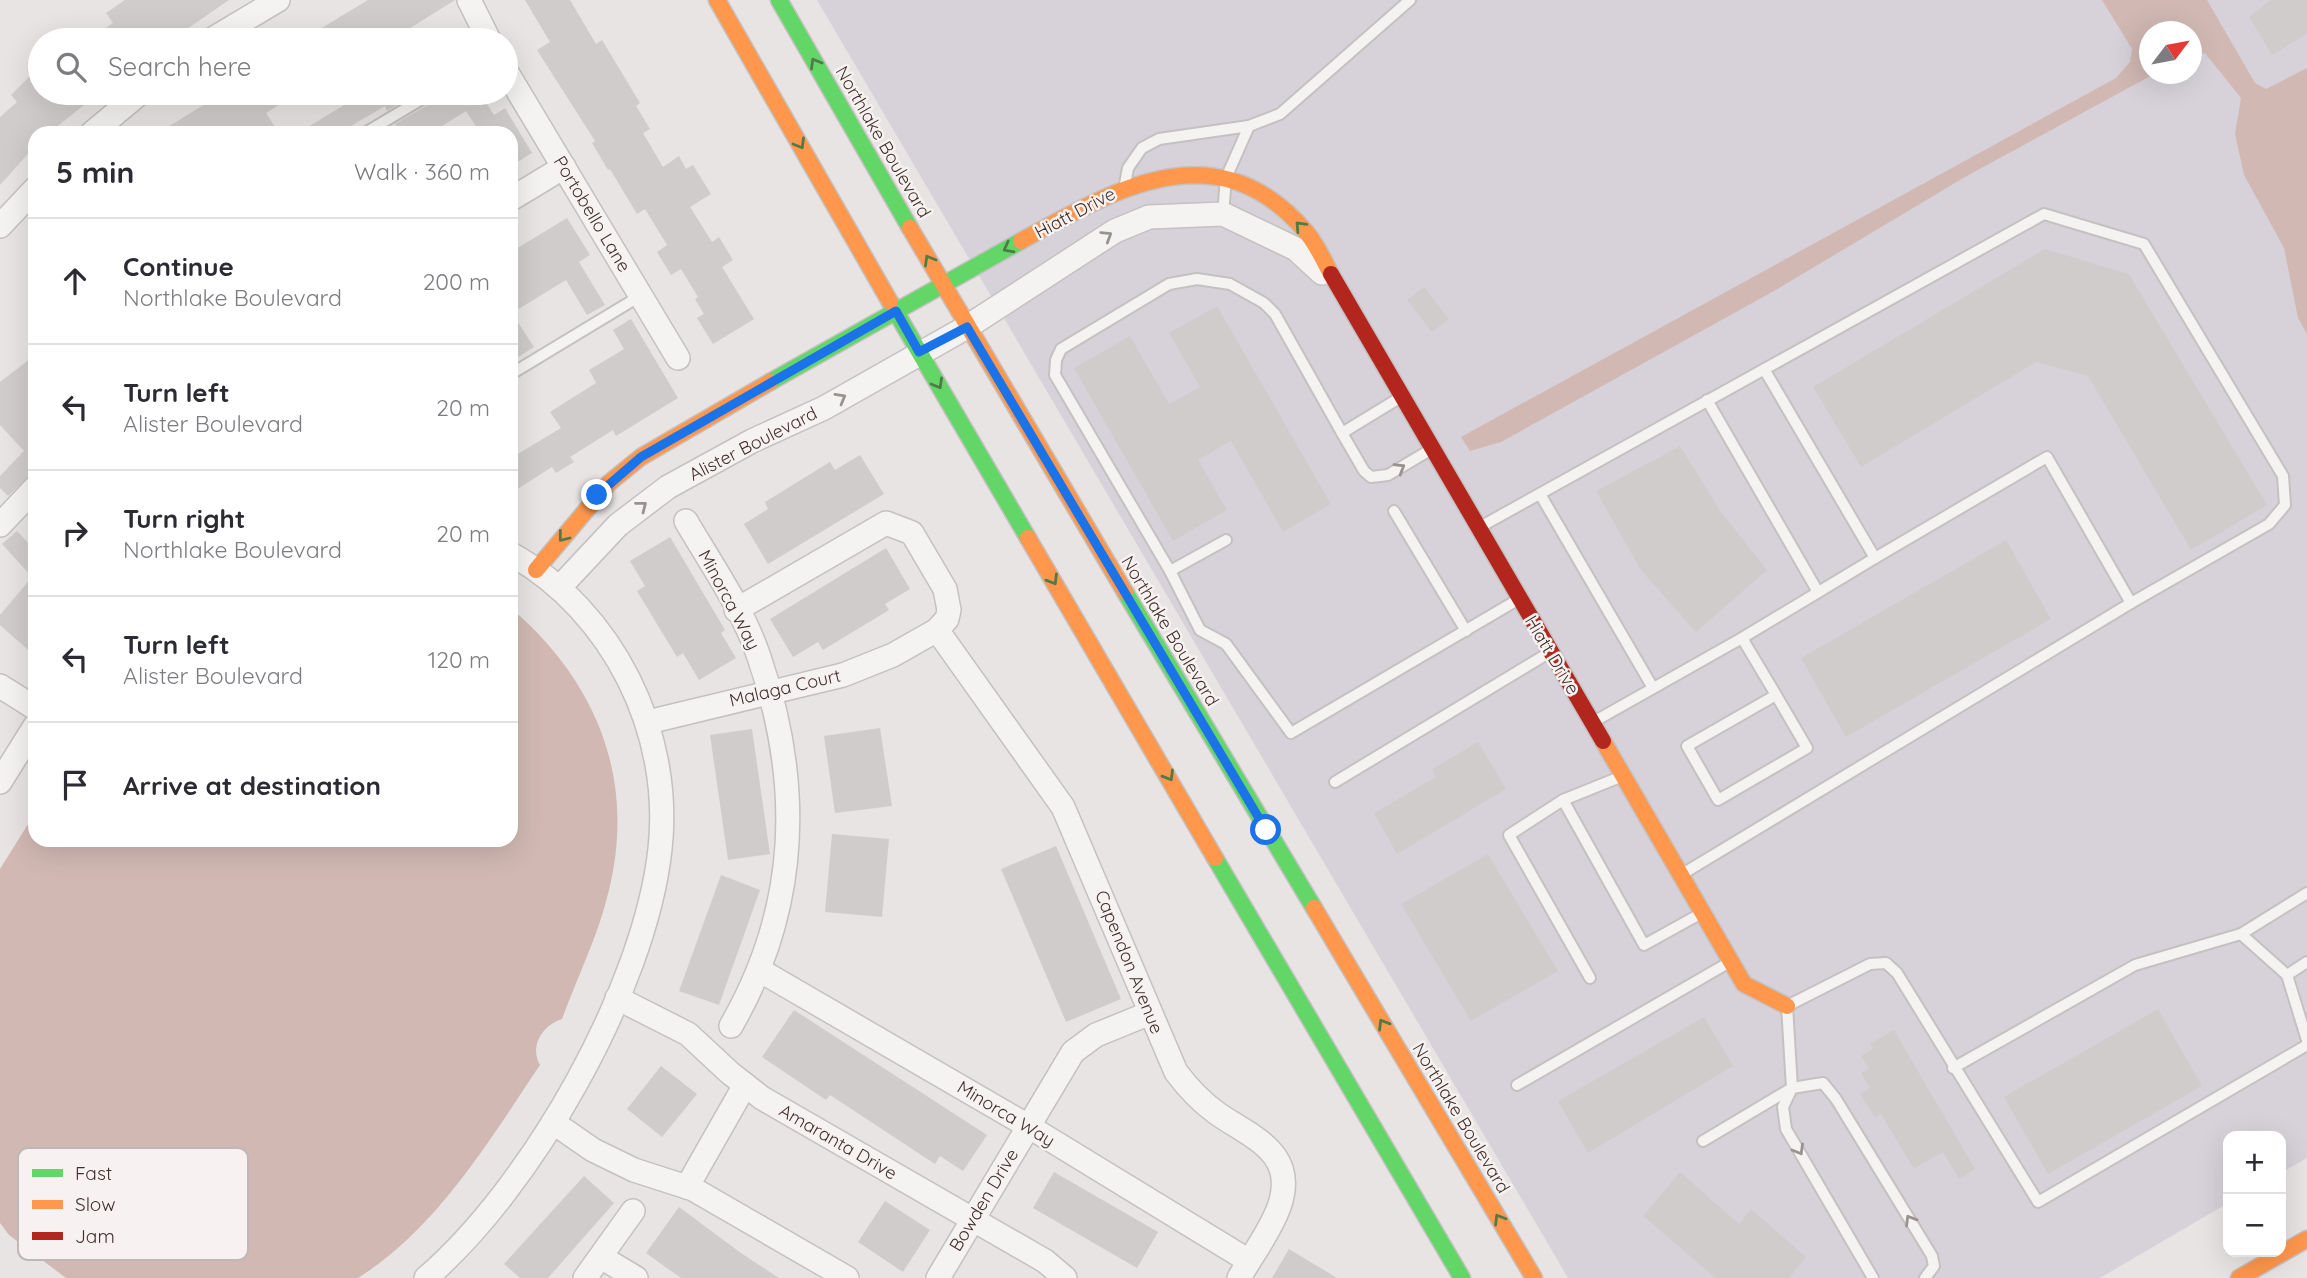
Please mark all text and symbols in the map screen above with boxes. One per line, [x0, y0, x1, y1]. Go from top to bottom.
north arrow [2139, 21, 2202, 84]
search box [28, 28, 518, 105]
icon: search [52, 48, 90, 86]
text: Search here [108, 50, 252, 83]
one-way arrow [810, 57, 823, 70]
street label: Northlake Boulevard [831, 62, 936, 222]
one-way arrow [792, 137, 805, 149]
street label: Portobello Lane [549, 152, 636, 276]
text: 5 min [56, 153, 134, 191]
text: Walk · 360 m [354, 157, 490, 186]
street label: Hiatt Drive [1030, 182, 1119, 243]
one-way arrow [1296, 221, 1308, 234]
one-way arrow [1099, 232, 1112, 245]
one-way arrow [1003, 240, 1015, 253]
text: Continue [123, 250, 234, 283]
one-way arrow [924, 254, 937, 267]
icon: ahead [56, 262, 94, 300]
text: 200 m [423, 267, 490, 296]
text: Northlake Boulevard [123, 283, 342, 312]
text: Turn left [123, 376, 230, 409]
one-way arrow [930, 376, 943, 389]
icon: left [56, 388, 94, 426]
text: 20 m [436, 393, 490, 422]
one-way arrow [834, 393, 847, 406]
street label: Alister Boulevard [685, 401, 821, 486]
text: Alister Boulevard [123, 409, 303, 438]
one-way arrow [1392, 463, 1405, 476]
route end [581, 479, 612, 510]
one-way arrow [634, 501, 646, 514]
text: Turn right [123, 502, 245, 535]
icon: right [56, 514, 94, 552]
text: 20 m [436, 519, 490, 548]
one-way arrow [558, 529, 571, 541]
text: Northlake Boulevard [123, 535, 342, 564]
street label: Minorca Way [693, 546, 765, 654]
street label: Northlake Boulevard [1116, 551, 1224, 710]
one-way arrow [1045, 572, 1058, 585]
street label: Hiatt Drive [1520, 611, 1585, 698]
text: Turn left [123, 628, 230, 661]
icon: left [56, 640, 94, 678]
text: 120 m [428, 645, 490, 674]
text: Alister Boulevard [123, 661, 303, 690]
street label: Malaga Court [727, 664, 843, 712]
icon: arrive [56, 766, 94, 804]
one-way arrow [1161, 768, 1174, 781]
text: Arrive at destination [123, 769, 381, 802]
route start [1250, 814, 1281, 845]
street label: Capendon Avenue [1090, 887, 1169, 1037]
one-way arrow [1378, 1019, 1391, 1032]
street label: Northlake Boulevard [1407, 1038, 1515, 1197]
street label: Minorca Way [953, 1075, 1059, 1152]
street label: Amaranta Drive [775, 1099, 901, 1185]
map controls [2223, 1131, 2286, 1257]
button: + [2223, 1131, 2286, 1194]
one-way arrow [1790, 1143, 1803, 1156]
street label: Bowden Drive [944, 1144, 1023, 1255]
legend [18, 1148, 248, 1260]
text: Fast [75, 1161, 112, 1185]
text: Slow [75, 1192, 116, 1216]
button: − [2223, 1194, 2286, 1257]
one-way arrow [1495, 1214, 1508, 1227]
one-way arrow [1905, 1214, 1918, 1227]
text: Jam [75, 1224, 115, 1248]

